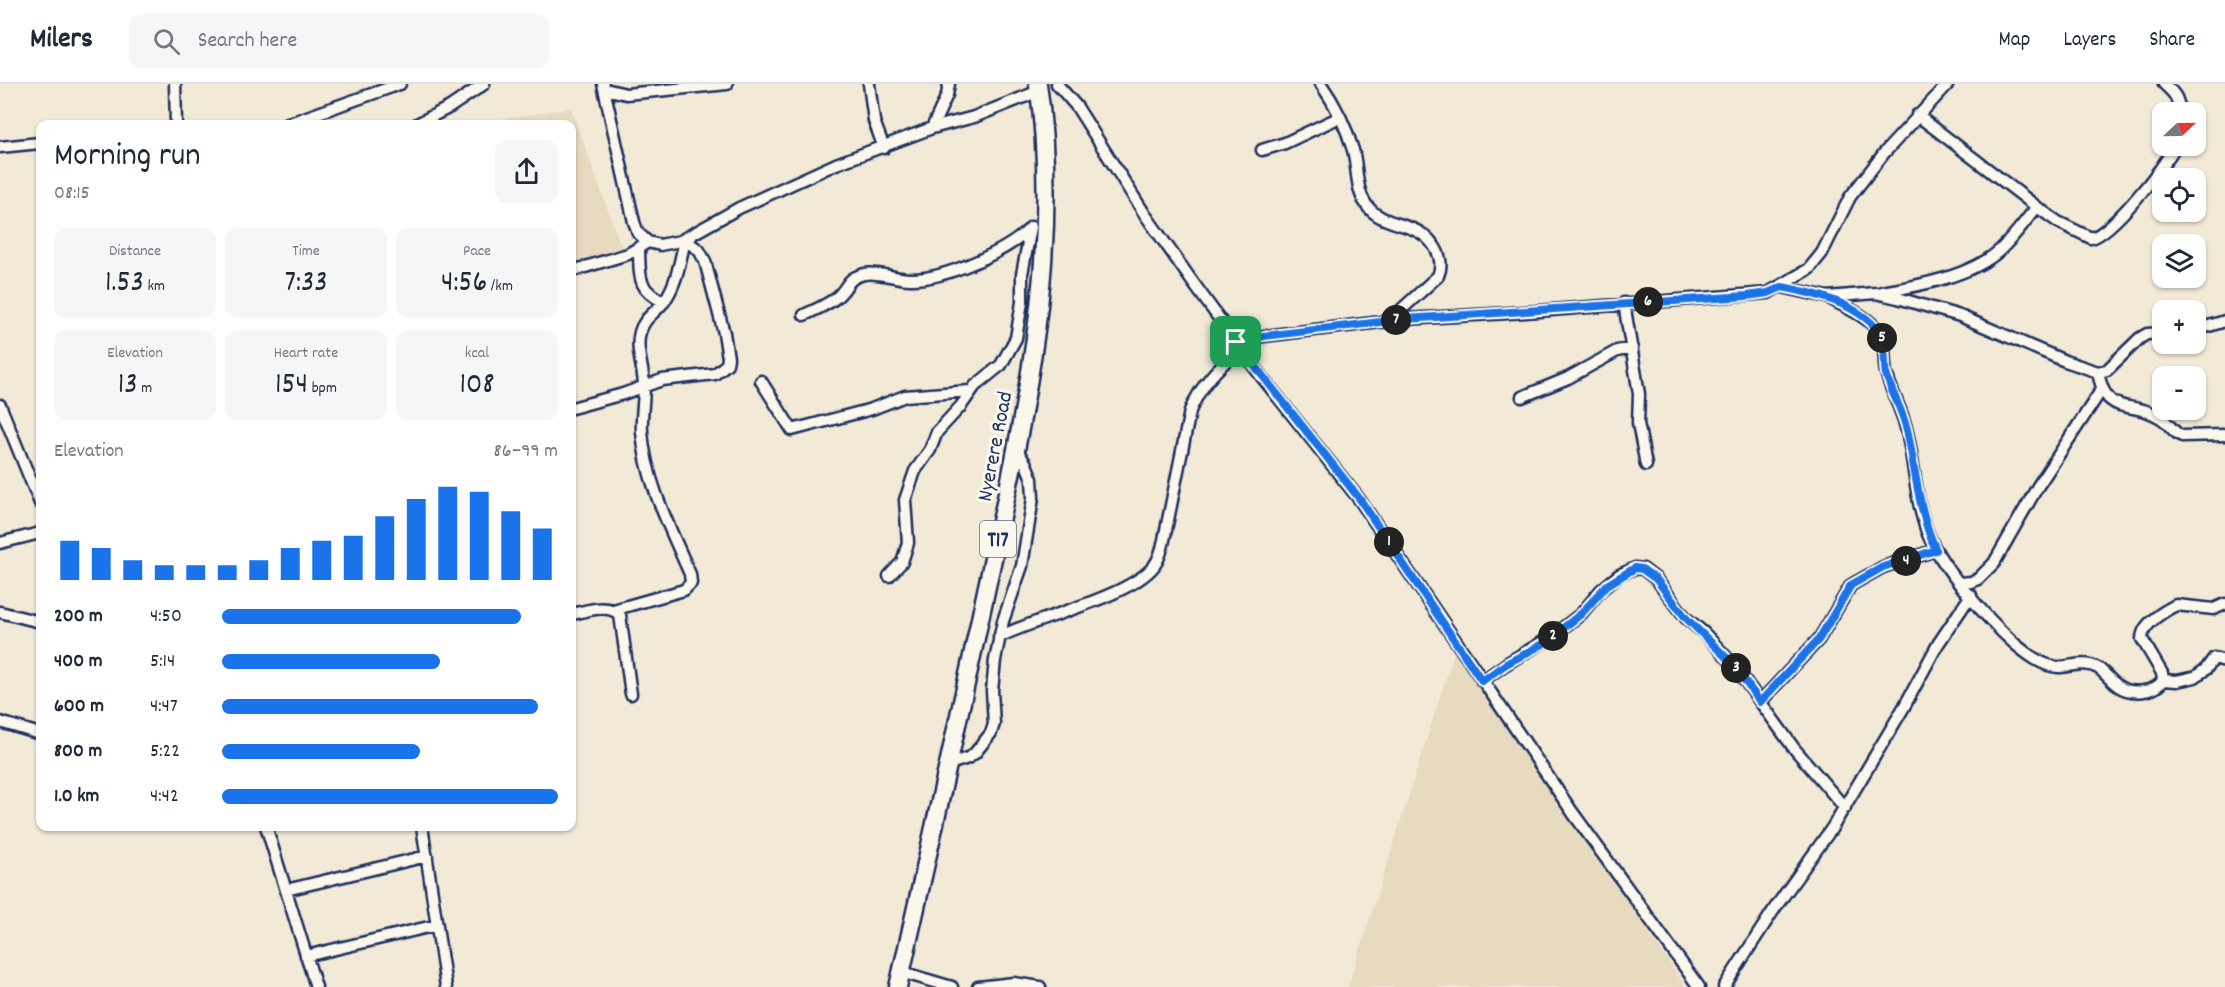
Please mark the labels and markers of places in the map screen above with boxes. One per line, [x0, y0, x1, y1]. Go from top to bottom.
pin: 6 [1633, 287, 1663, 317]
pin: 7 [1381, 305, 1411, 335]
pin [1210, 316, 1261, 367]
pin: 5 [1867, 323, 1897, 353]
pin: 1 [1374, 527, 1404, 557]
pin: 4 [1891, 546, 1921, 576]
pin: 2 [1538, 621, 1568, 651]
pin: 3 [1721, 653, 1751, 683]

